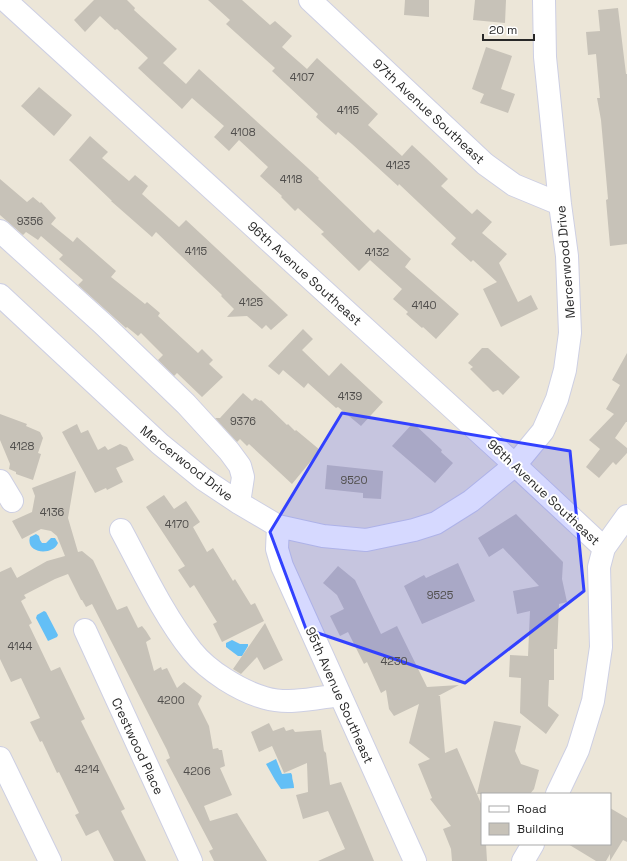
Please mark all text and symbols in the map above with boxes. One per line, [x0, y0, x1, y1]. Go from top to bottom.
scale bar [483, 16, 534, 42]
text: 20 m [489, 22, 517, 38]
street label: 97th Avenue Southeast [369, 55, 488, 168]
house number: 4107 [290, 70, 314, 84]
house number: 4115 [337, 103, 360, 117]
house number: 4108 [230, 125, 256, 139]
house number: 4123 [386, 158, 411, 172]
house number: 4118 [280, 172, 302, 186]
street label: Mercerwood Drive [552, 205, 579, 319]
house number: 9356 [17, 214, 44, 228]
street label: 96th Avenue Southeast [244, 218, 365, 329]
house number: 4115 [185, 244, 208, 258]
house number: 4132 [365, 245, 390, 259]
house number: 4125 [239, 295, 264, 309]
house number: 4140 [411, 298, 437, 312]
house number: 4139 [338, 389, 363, 403]
house number: 9376 [230, 414, 256, 428]
street label: Mercerwood Drive [137, 422, 237, 505]
street label: 96th Avenue Southeast [484, 436, 604, 549]
house number: 4128 [10, 439, 34, 453]
house number: 9520 [341, 473, 367, 487]
house number: 4136 [40, 505, 65, 519]
house number: 4170 [165, 517, 189, 531]
house number: 9525 [427, 588, 454, 602]
street label: 95th Avenue Southeast [302, 624, 377, 766]
house number: 4144 [8, 639, 33, 653]
house number: 4230 [380, 654, 408, 668]
house number: 4200 [157, 693, 185, 707]
street label: Crestwood Place [108, 695, 167, 797]
house number: 4214 [75, 762, 100, 776]
house number: 4206 [183, 764, 211, 778]
legend [481, 793, 611, 845]
text: Road [517, 801, 546, 817]
text: Building [517, 821, 564, 837]

